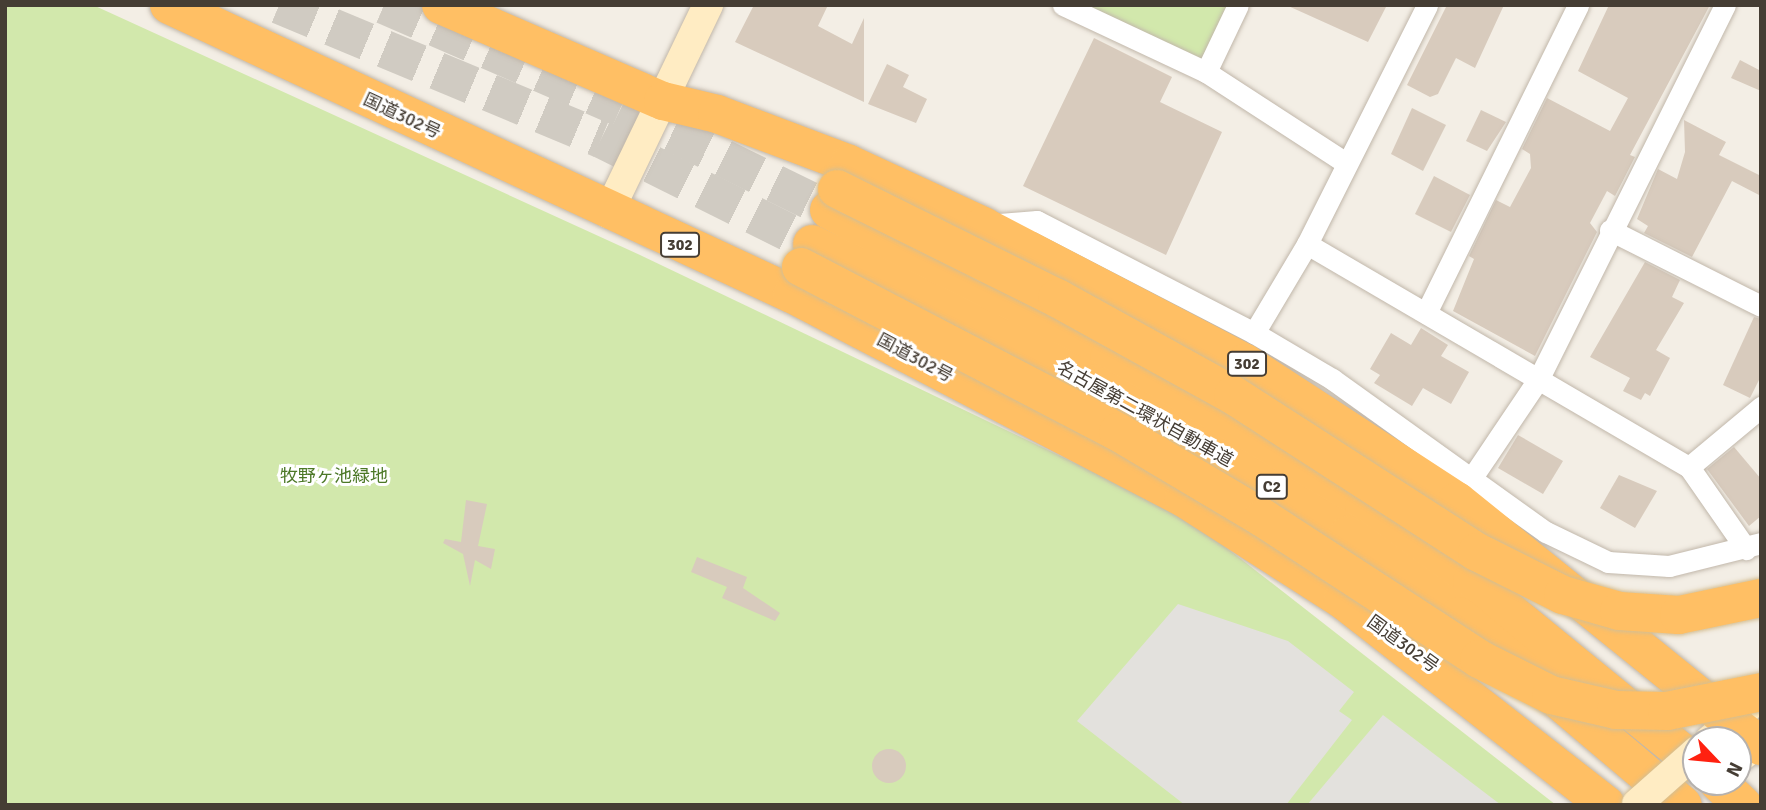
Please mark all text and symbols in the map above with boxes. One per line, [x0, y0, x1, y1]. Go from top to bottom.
street label: 国道302号 [360, 89, 444, 143]
road number: 302 [659, 232, 701, 258]
street label: 国道302号 [873, 329, 957, 387]
road number: 302 [1226, 352, 1268, 376]
street label: 名古屋第二環状自動車道 [1053, 357, 1237, 471]
park label: 牧野ヶ池緑地 [280, 465, 388, 487]
road number: C2 [1254, 474, 1290, 500]
street label: 国道302号 [1363, 611, 1443, 677]
north arrow [1682, 726, 1752, 796]
text: N [1720, 758, 1748, 781]

